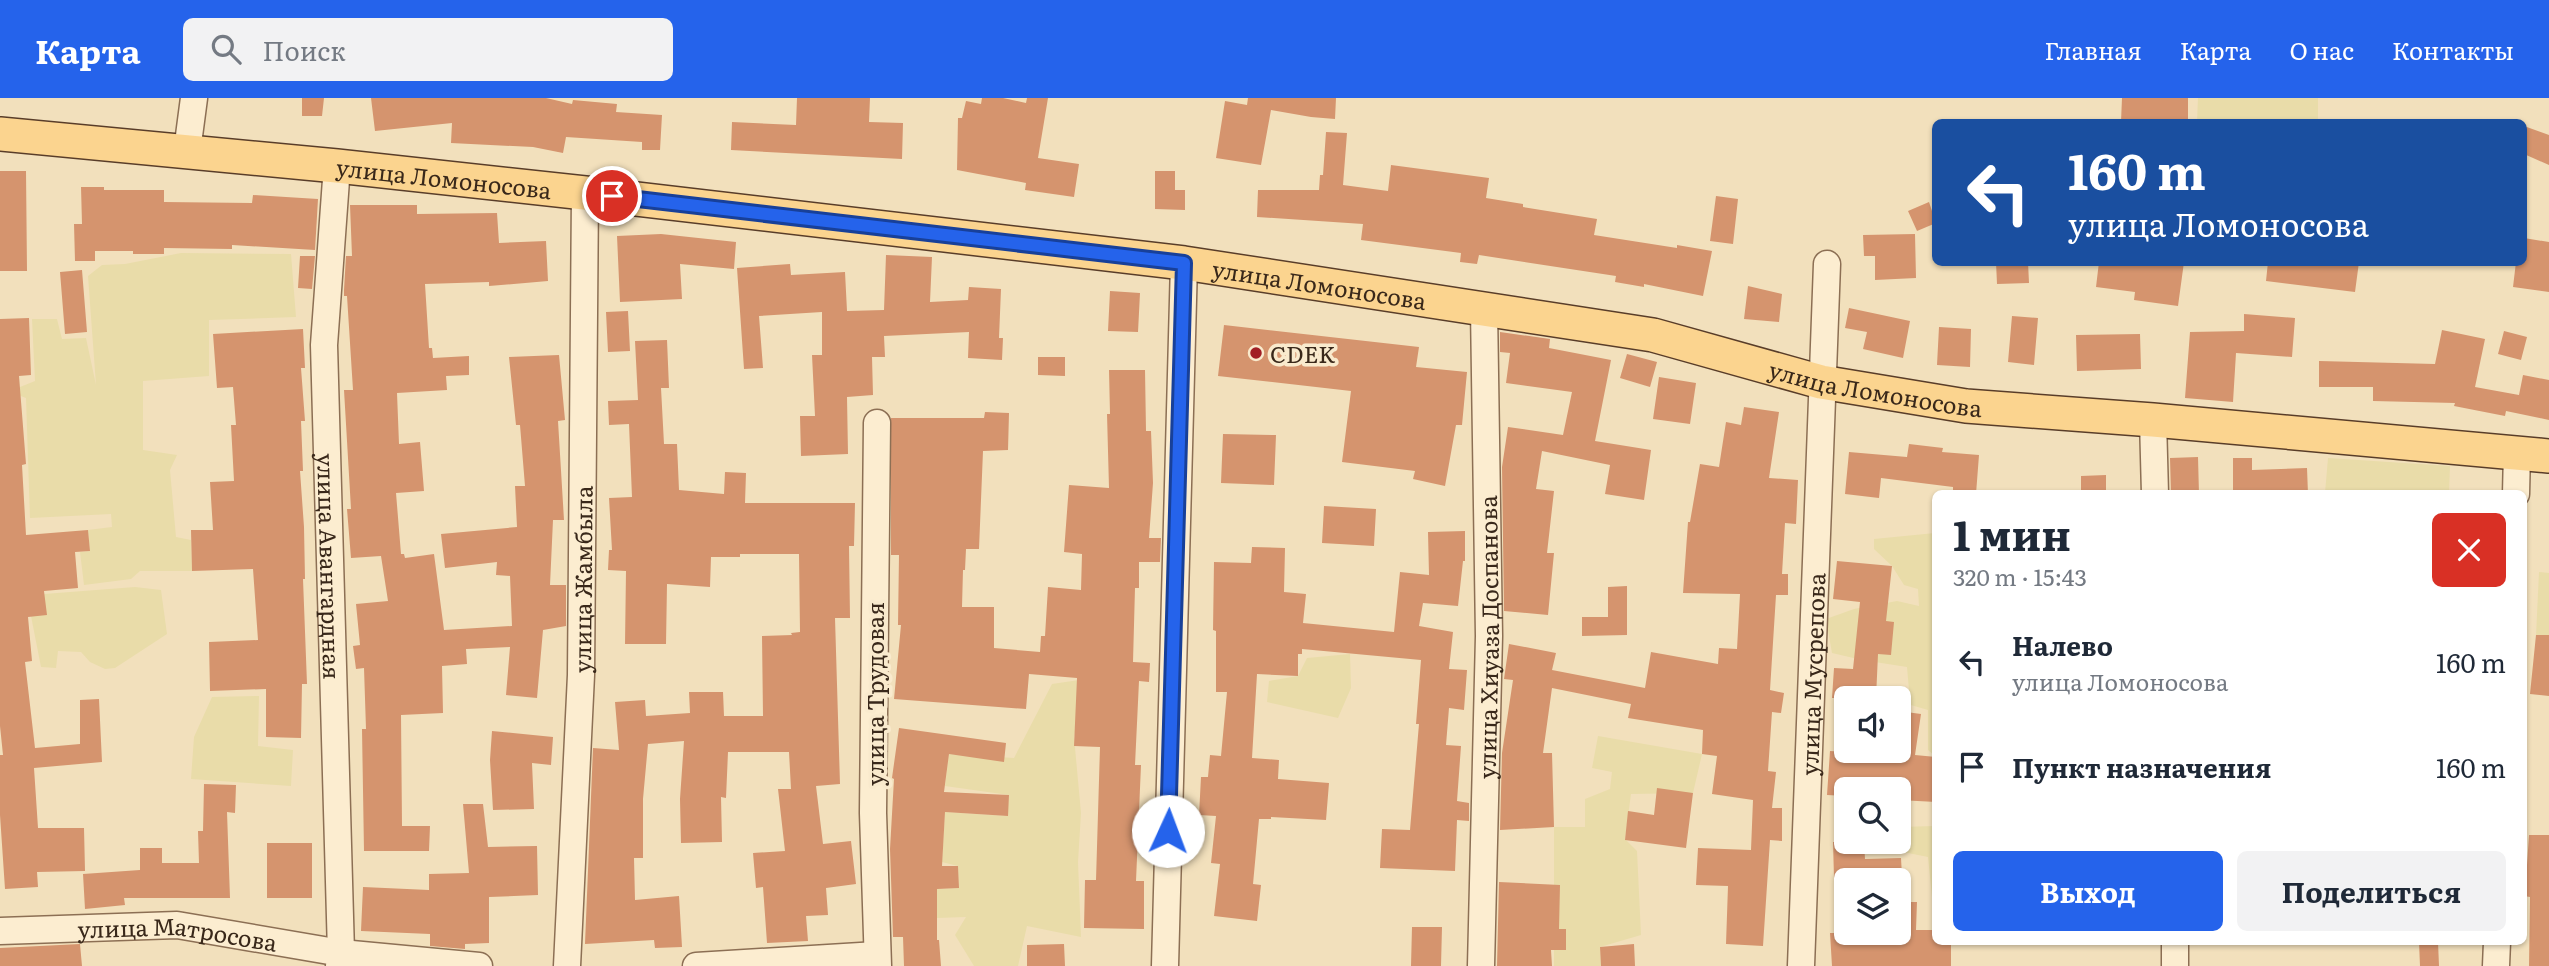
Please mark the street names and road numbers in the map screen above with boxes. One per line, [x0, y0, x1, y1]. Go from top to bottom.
street label: улица Ломоносова [334, 149, 554, 206]
street label: улица Ломоносова [1210, 251, 1429, 317]
street label: улица Ломоносова [1765, 351, 1984, 424]
street label: улица Авангардная [310, 453, 350, 680]
street label: улица Жамбыла [564, 485, 600, 673]
street label: улица Хиуаза Доспанова [1469, 494, 1506, 779]
street label: улица Мусрепова [1791, 571, 1833, 776]
street label: улица Трудовая [857, 602, 891, 786]
street label: улица Матросова [77, 908, 281, 959]

